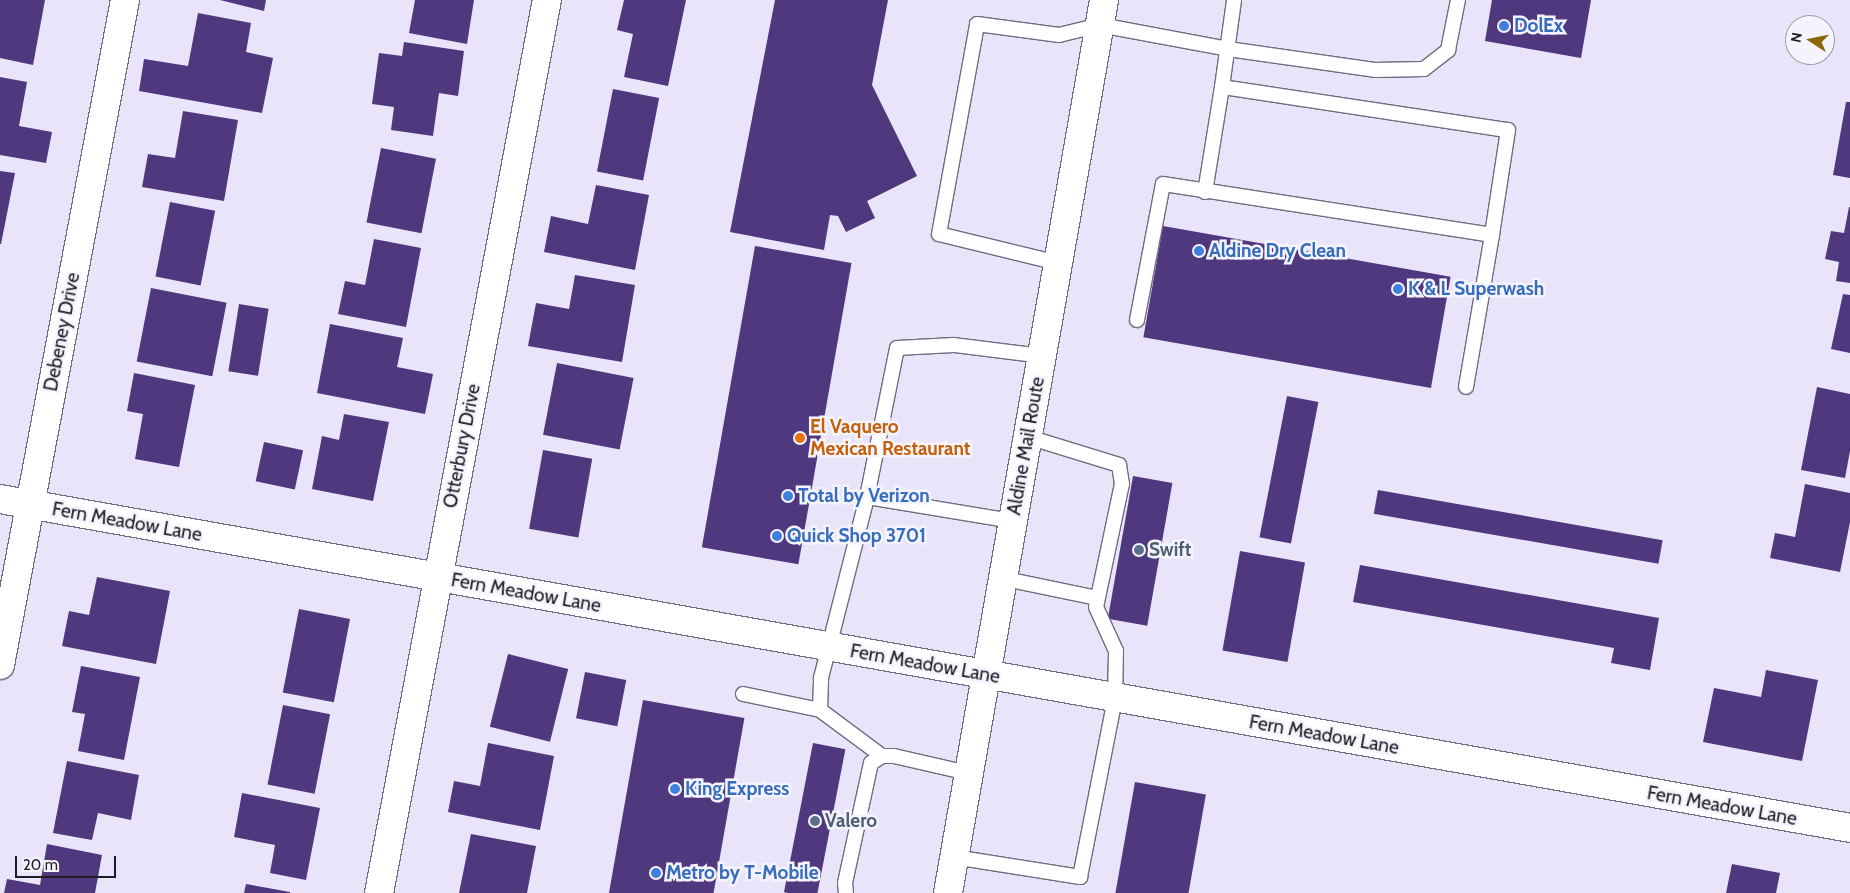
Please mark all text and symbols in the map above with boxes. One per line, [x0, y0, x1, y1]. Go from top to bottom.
place label: DolEx [1514, 15, 1563, 37]
north arrow [1785, 15, 1835, 65]
marker: DolEx [1498, 20, 1510, 32]
text: N [1786, 31, 1806, 44]
place label: Aldine Dry Clean [1209, 240, 1346, 262]
marker: Aldine Dry Clean [1193, 245, 1205, 257]
street label: Debeney Drive [39, 271, 85, 393]
place label: K & L Superwash [1408, 278, 1544, 300]
marker: K & L Superwash [1392, 283, 1404, 295]
street label: Aldine Mail Route [1003, 375, 1049, 517]
street label: Otterbury Drive [439, 382, 485, 510]
place label: El Vaquero Mexican Restaurant [810, 416, 970, 460]
marker: El Vaquero Mexican Restaurant [794, 432, 806, 444]
place label: Total by Verizon [798, 485, 930, 507]
marker: Total by Verizon [782, 490, 794, 502]
street label: Fern Meadow Lane [50, 498, 204, 546]
place label: Quick Shop 3701 [787, 525, 926, 547]
marker: Quick Shop 3701 [771, 530, 783, 542]
place label: Swift [1149, 539, 1191, 561]
marker: Swift [1133, 544, 1145, 556]
street label: Fern Meadow Lane [449, 569, 603, 617]
street label: Fern Meadow Lane [848, 640, 1002, 688]
street label: Fern Meadow Lane [1247, 711, 1401, 759]
place label: King Express [685, 778, 789, 800]
street label: Fern Meadow Lane [1645, 782, 1799, 830]
marker: King Express [669, 783, 681, 795]
place label: Valero [825, 810, 877, 832]
marker: Valero [809, 815, 821, 827]
scale bar [18, 846, 119, 878]
text: 20 m [23, 856, 58, 874]
place label: Metro by T-Mobile [666, 862, 818, 884]
marker: Metro by T-Mobile [650, 867, 662, 879]

